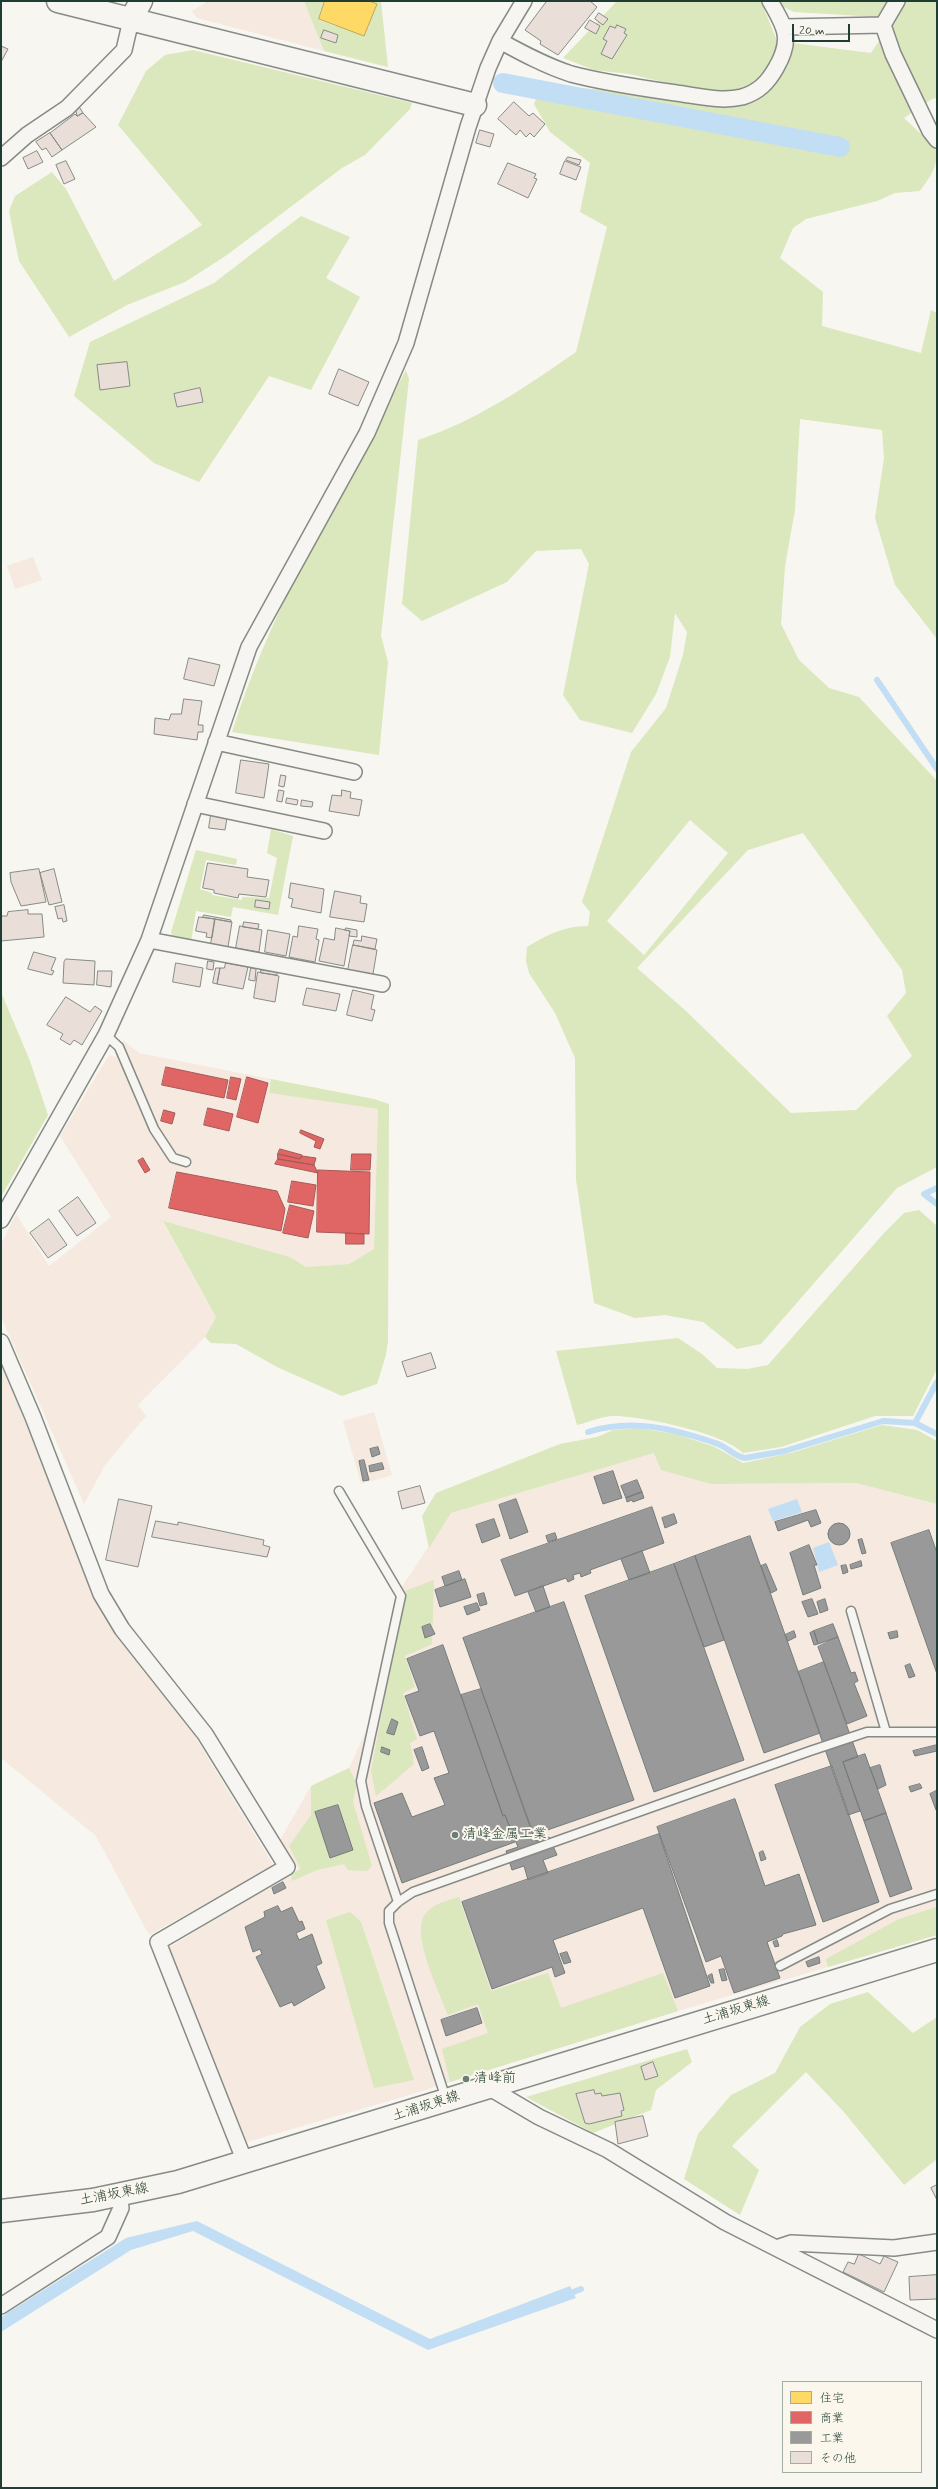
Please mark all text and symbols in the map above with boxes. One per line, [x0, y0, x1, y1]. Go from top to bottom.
scale bar [794, 16, 852, 42]
text: 20 m [799, 23, 825, 39]
place label: 清峰金属工業 [463, 1827, 547, 1843]
marker: 清峰金属工業 [450, 1830, 460, 1840]
street label: 土浦坂東線 [700, 1993, 772, 2029]
place label: 清峰前 [474, 2071, 516, 2087]
marker: 清峰前 [461, 2074, 471, 2084]
street label: 土浦坂東線 [390, 2088, 462, 2126]
street label: 土浦坂東線 [78, 2180, 150, 2210]
legend [782, 2381, 922, 2473]
text: 住宅 [820, 2391, 844, 2407]
text: 商業 [820, 2411, 844, 2427]
text: 工業 [820, 2431, 844, 2447]
text: その他 [820, 2451, 856, 2467]

